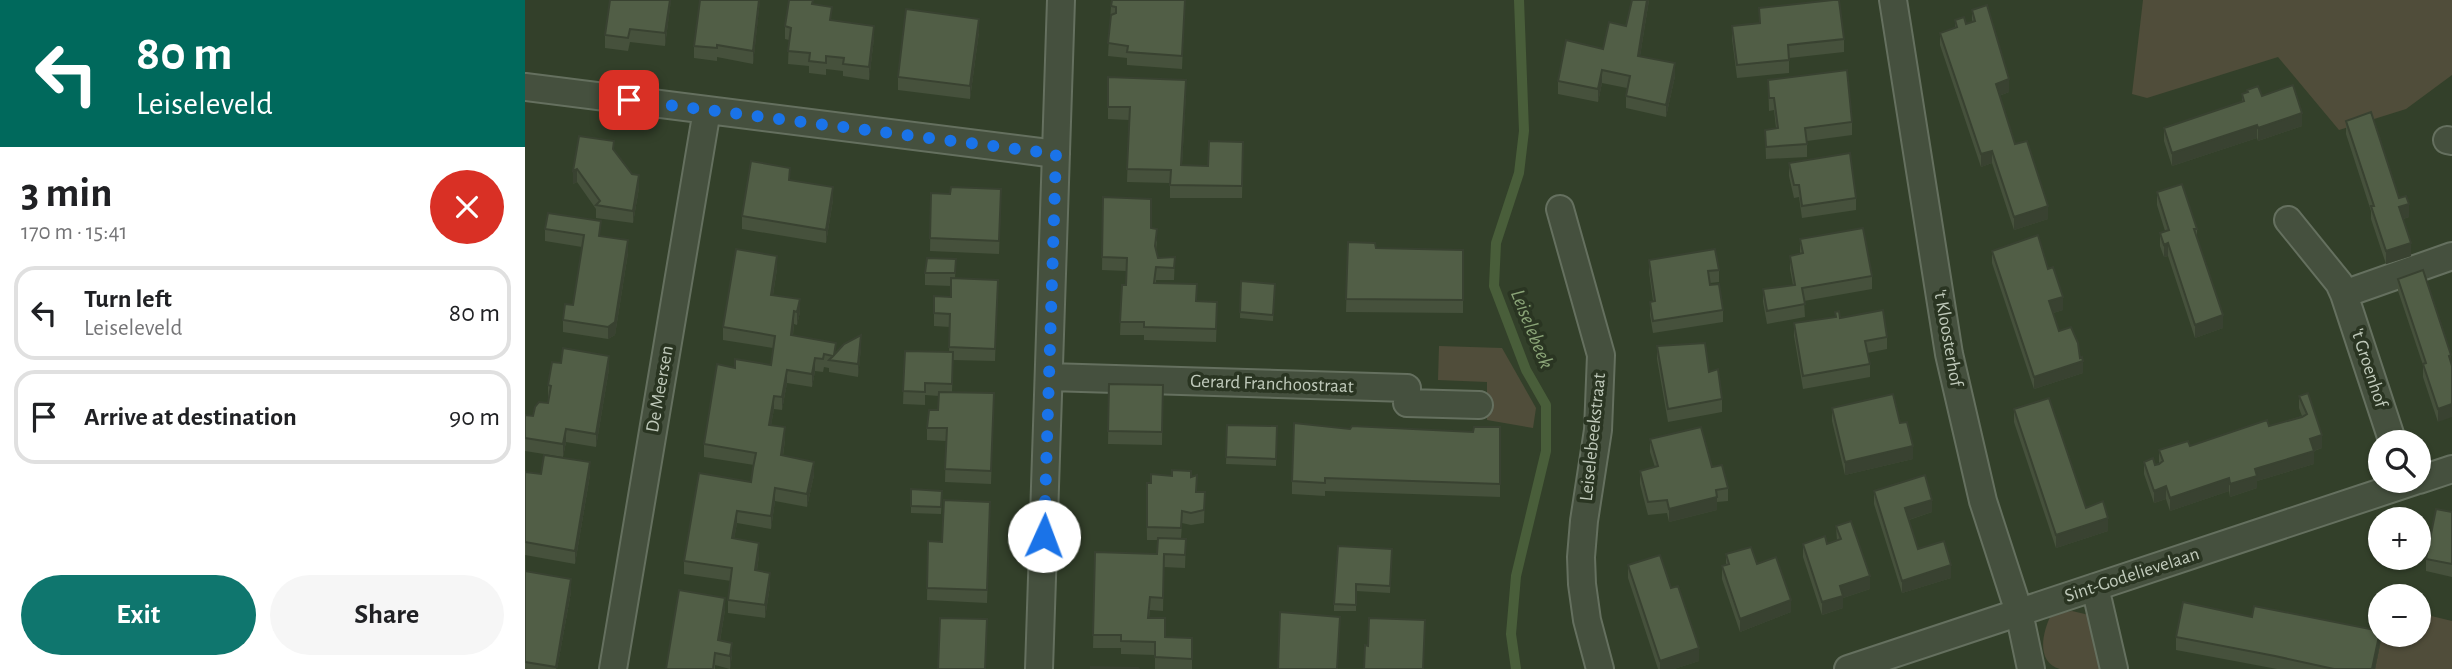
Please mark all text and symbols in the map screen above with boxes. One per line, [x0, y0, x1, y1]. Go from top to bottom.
icon: left [21, 28, 112, 119]
text: 80 m [136, 30, 233, 79]
pin [599, 70, 659, 130]
icon: arrive [610, 81, 648, 119]
text: Leiseleveld [136, 88, 273, 120]
button: close [430, 170, 504, 244]
text: 3 min [21, 172, 113, 214]
text: 170 m · 15:41 [21, 221, 127, 244]
text: Turn left [84, 286, 172, 312]
water label: Leiselebeek [1507, 286, 1557, 372]
street label: 't Kloosterhof [1930, 288, 1966, 389]
icon: left [25, 294, 63, 332]
text: 80 m [449, 300, 500, 326]
text: Leiseleveld [84, 317, 182, 340]
street label: 't Groenhof [2347, 326, 2391, 411]
street label: De Meersen [643, 344, 677, 434]
street label: Gerard Franchoostraat [1190, 372, 1354, 396]
street label: Leiselebeekstraat [1577, 372, 1609, 502]
icon: arrive [25, 398, 63, 436]
text: Arrive at destination [84, 404, 297, 430]
text: 90 m [449, 404, 500, 430]
map controls [2368, 430, 2431, 647]
button: search [2368, 430, 2431, 493]
position arrow [1007, 499, 1081, 573]
button: + [2368, 507, 2431, 570]
street label: Sint-Godelievelaan [2062, 544, 2202, 606]
button: Exit [21, 575, 256, 655]
button: Share [270, 575, 504, 655]
button: − [2368, 584, 2431, 647]

